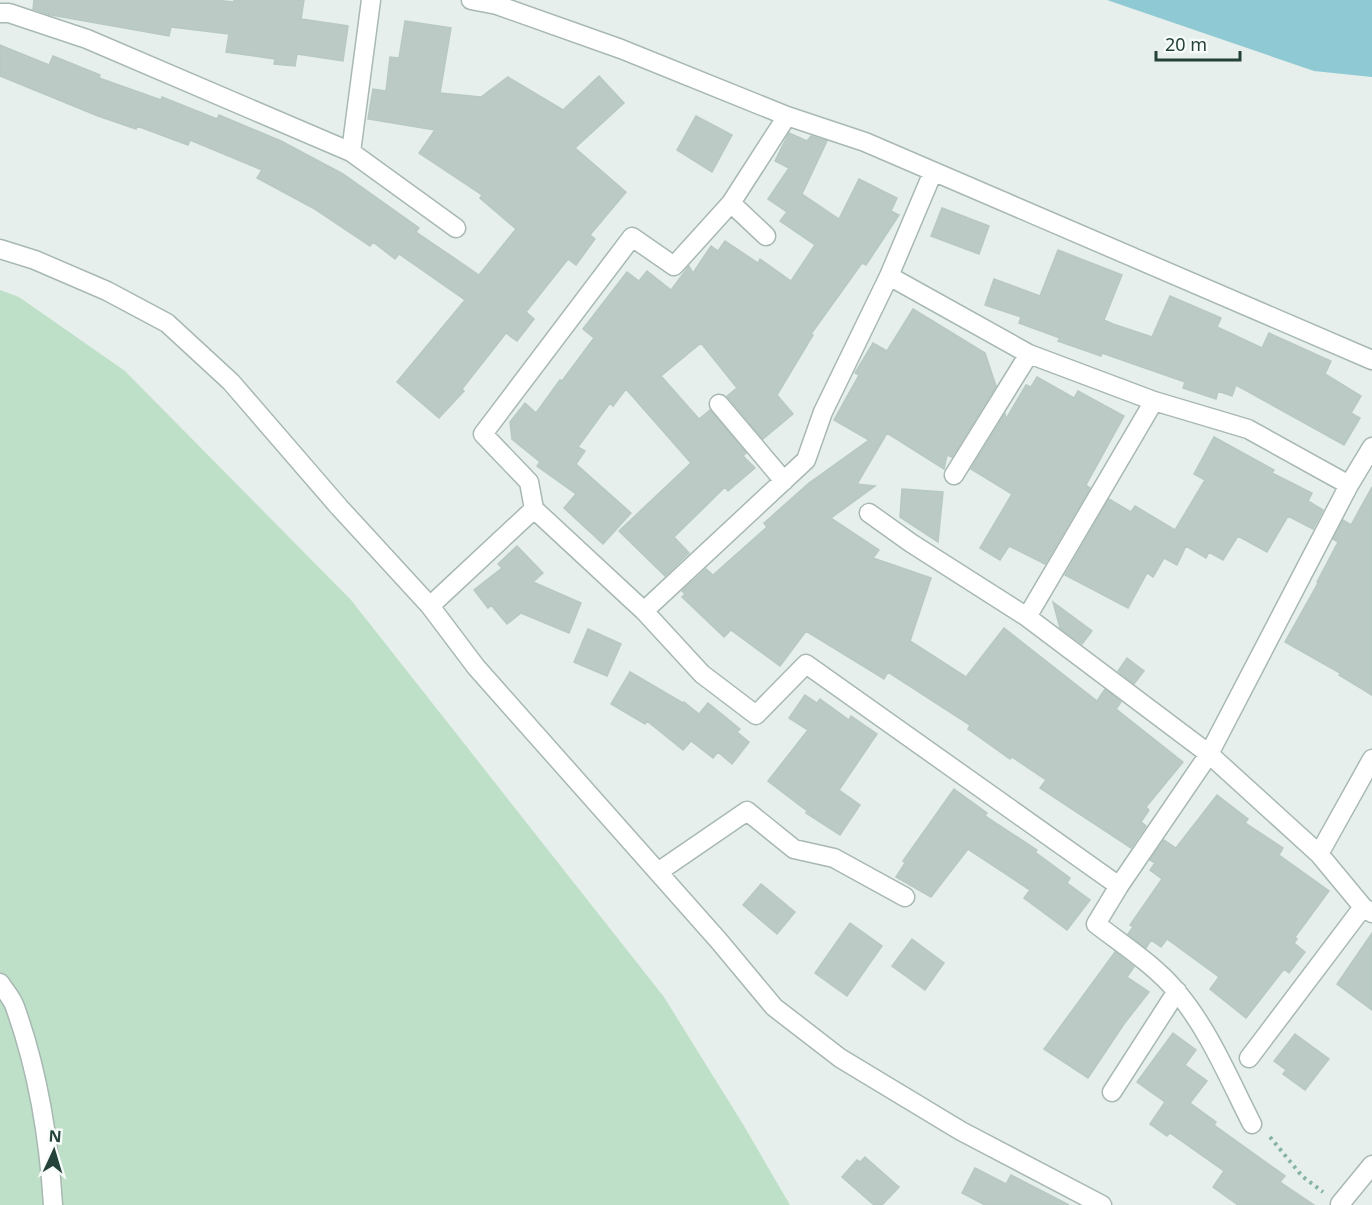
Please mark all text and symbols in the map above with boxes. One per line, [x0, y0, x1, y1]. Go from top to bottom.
scale bar [1156, 24, 1240, 62]
text: 20 m [1165, 32, 1207, 56]
north arrow [24, 1121, 84, 1181]
text: N [48, 1125, 62, 1147]

